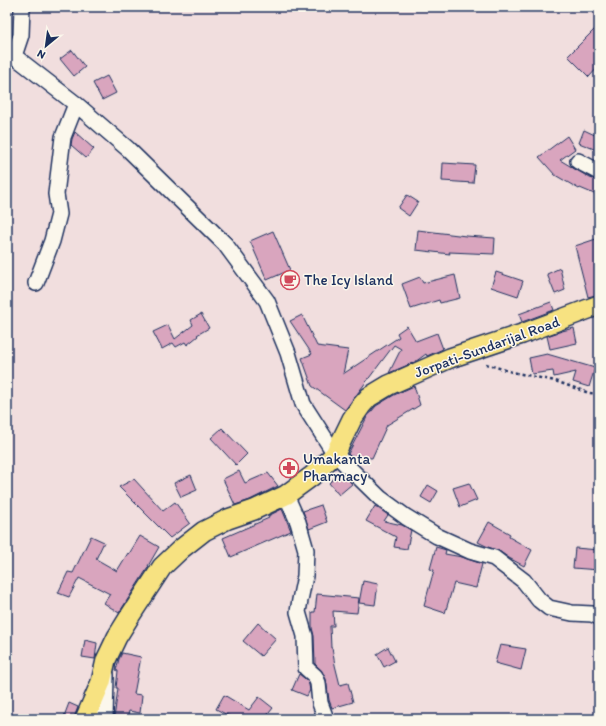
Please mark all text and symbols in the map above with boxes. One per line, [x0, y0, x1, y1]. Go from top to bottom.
north arrow [26, 26, 66, 66]
text: N [35, 47, 48, 62]
cafe icon: The Icy Island [279, 269, 301, 291]
place label: The Icy Island [304, 271, 394, 289]
street label: Jorpati-Sundarijal Road [412, 312, 562, 382]
place label: Umakanta Pharmacy [303, 450, 371, 485]
pharmacy icon: Umakanta Pharmacy [278, 457, 300, 479]

